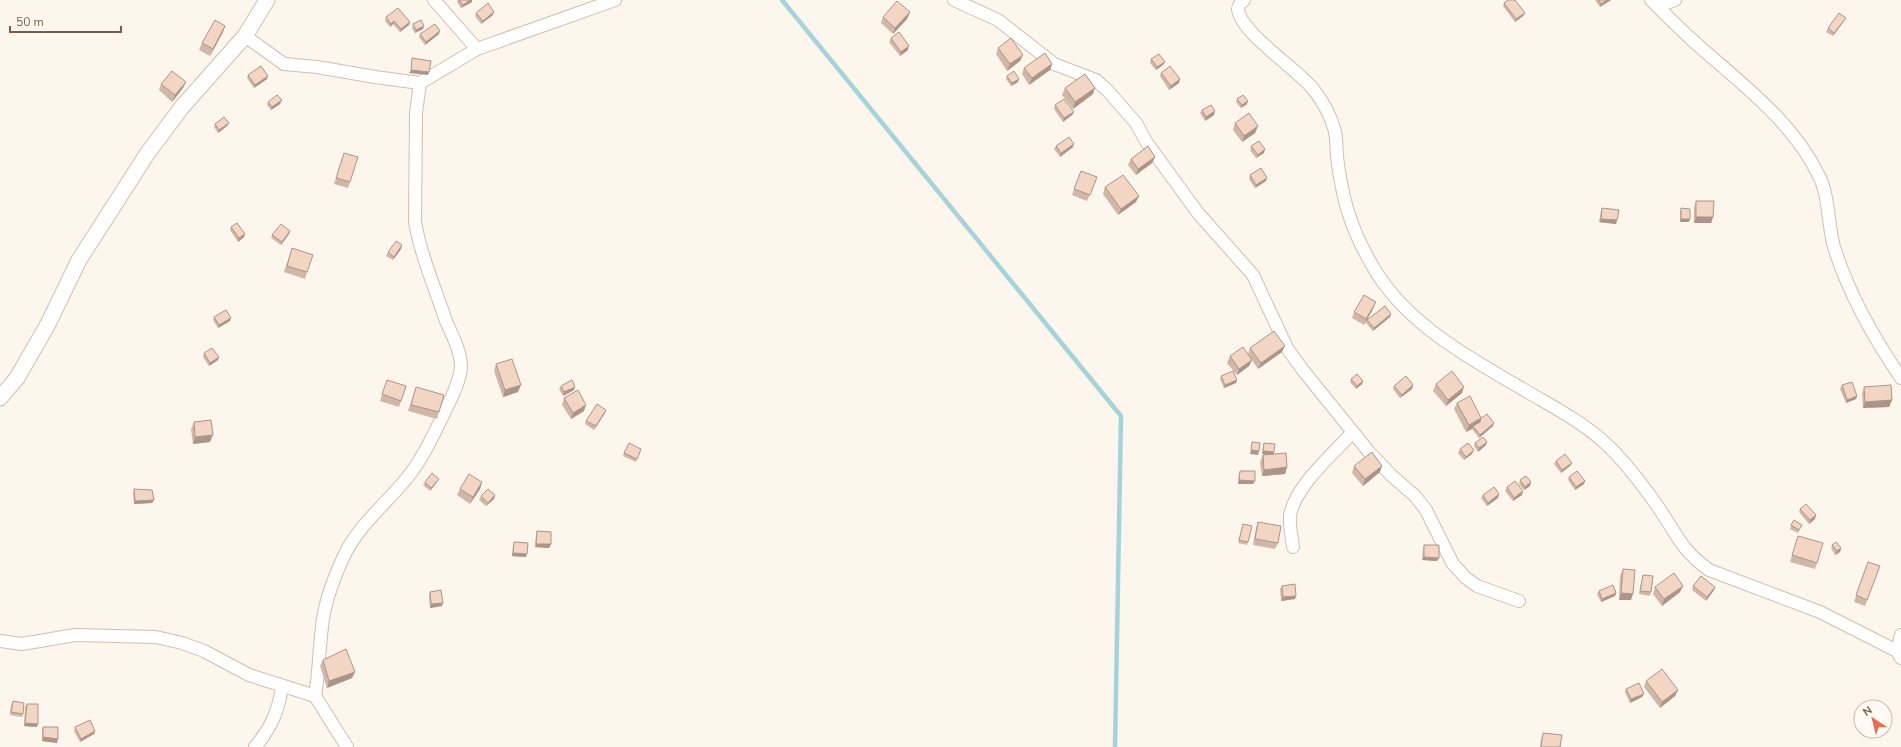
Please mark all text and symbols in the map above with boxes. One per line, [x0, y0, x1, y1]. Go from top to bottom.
scale bar [10, 8, 121, 34]
text: 50 m [16, 14, 44, 30]
north arrow [1853, 699, 1893, 739]
text: N [1860, 703, 1875, 720]

